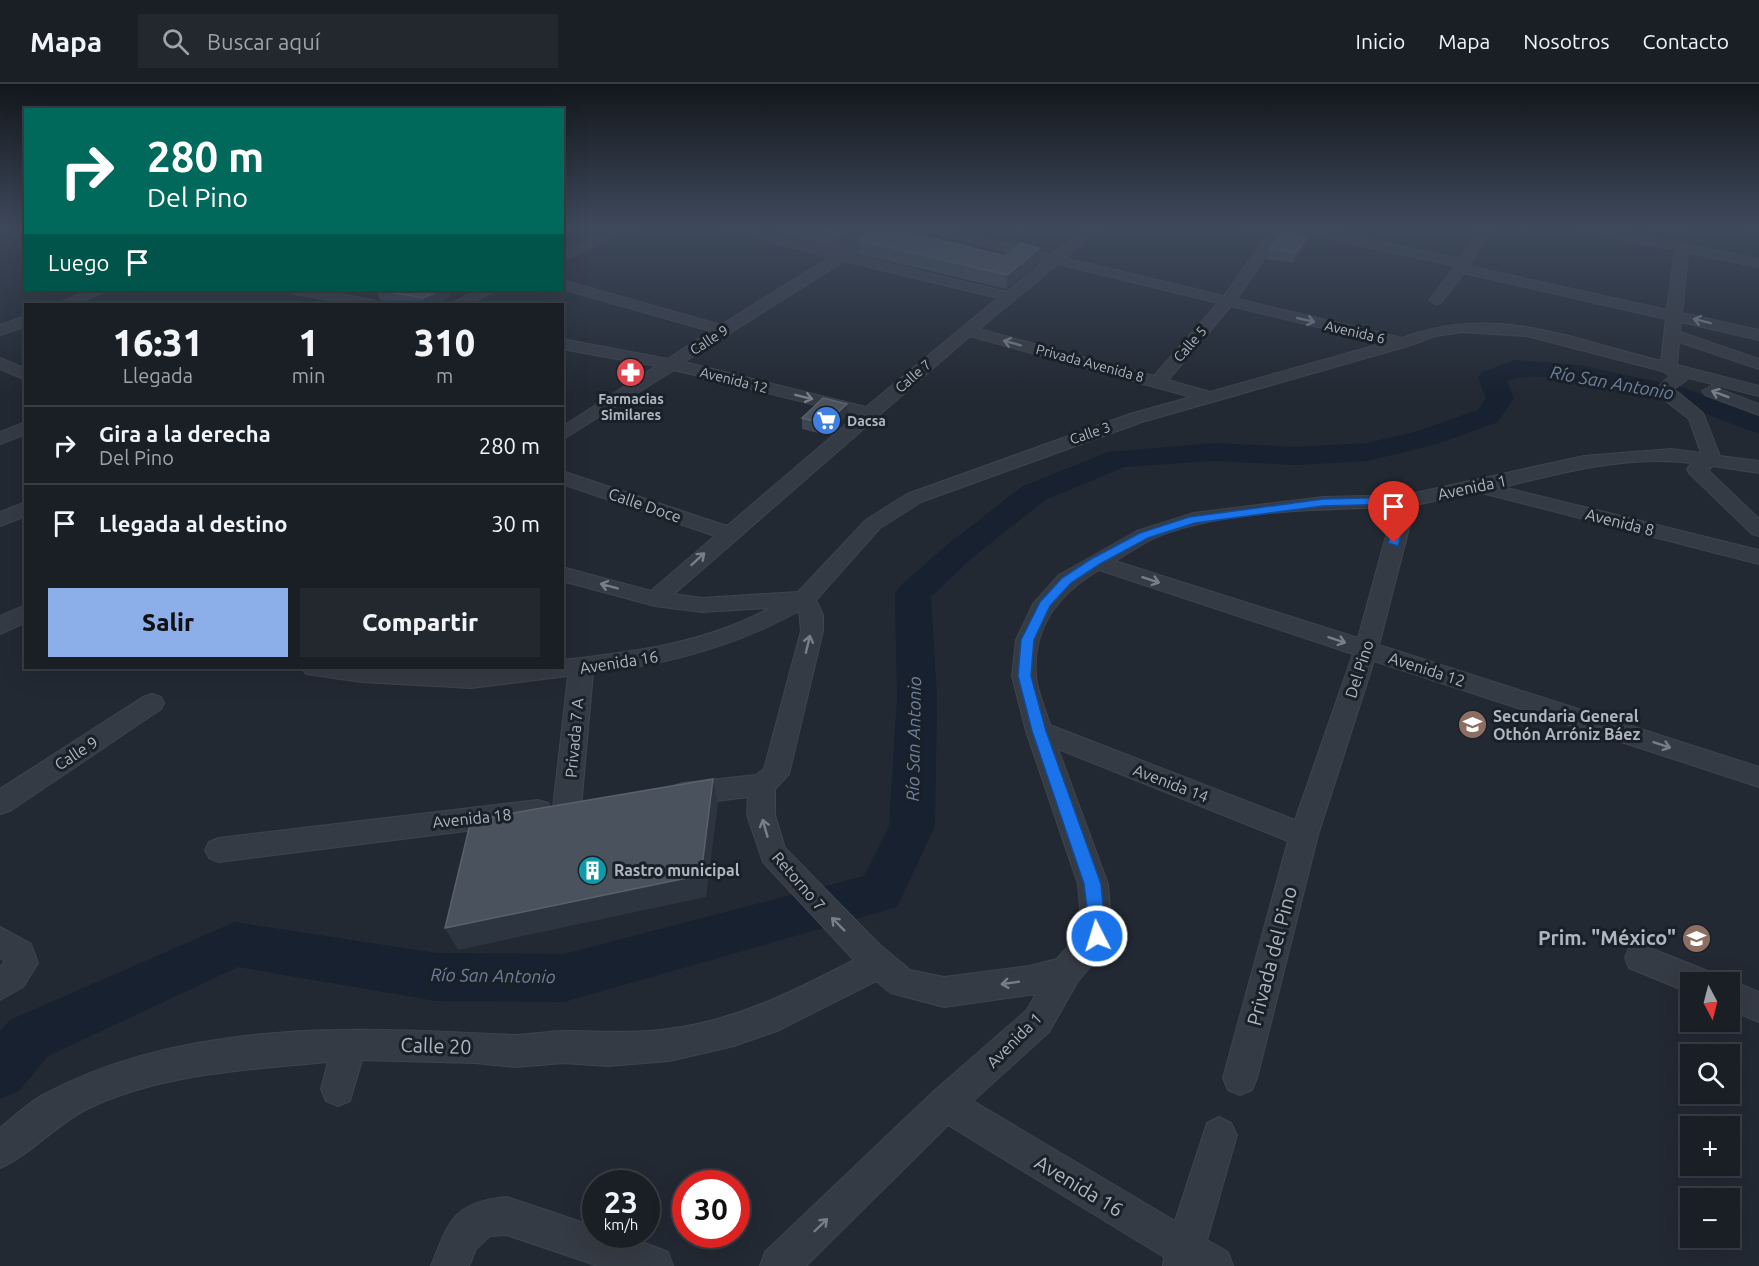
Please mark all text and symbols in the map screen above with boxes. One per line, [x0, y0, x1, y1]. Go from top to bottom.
search box [138, 14, 558, 68]
icon: search [159, 25, 192, 58]
text: Mapa [30, 26, 102, 57]
text: Buscar aquí [207, 29, 320, 54]
text: Inicio [1356, 29, 1405, 53]
text: Mapa [1438, 29, 1490, 53]
text: Nosotros [1523, 29, 1610, 53]
text: Contacto [1643, 29, 1729, 53]
icon: right [48, 132, 126, 210]
text: 280 m [147, 133, 264, 180]
text: Del Pino [147, 182, 248, 212]
icon: arrive [121, 246, 154, 279]
text: Luego [48, 250, 109, 275]
one-way arrow [1296, 315, 1315, 327]
one-way arrow [1693, 315, 1712, 327]
street label: Avenida 6 [1323, 317, 1387, 347]
text: 16:31 [113, 322, 203, 363]
text: 1 [298, 322, 319, 363]
text: 310 [414, 322, 475, 363]
street label: Calle 9 [687, 322, 731, 358]
street label: Calle 5 [1170, 323, 1210, 365]
one-way arrow [1003, 336, 1022, 348]
street label: Privada Avenida 8 [1034, 341, 1146, 385]
pharmacy icon: Farmacias Similares [615, 356, 647, 388]
street label: Calle 7 [892, 356, 934, 396]
water label: Río San Antonio [1549, 361, 1676, 403]
text: Llegada [123, 364, 193, 387]
text: min [292, 364, 325, 387]
text: m [436, 364, 453, 387]
street label: Avenida 12 [698, 364, 770, 396]
one-way arrow [1711, 388, 1730, 399]
place label: Farmacias Similares [598, 391, 664, 423]
one-way arrow [794, 392, 813, 404]
supermarket icon: Dacsa [810, 405, 842, 437]
place label: Dacsa [847, 413, 886, 429]
street label: Calle 3 [1068, 419, 1112, 447]
text: Gira a la derecha [99, 421, 271, 446]
icon: right [48, 429, 81, 462]
text: 280 m [479, 433, 540, 458]
text: Del Pino [99, 446, 174, 469]
street label: Avenida 1 [1436, 471, 1508, 503]
pin [1368, 481, 1419, 543]
street label: Calle Doce [606, 484, 684, 526]
icon: arrive [1377, 490, 1410, 523]
street label: Avenida 8 [1584, 505, 1656, 539]
icon: arrive [48, 507, 81, 540]
text: Llegada al destino [99, 511, 287, 536]
text: 30 m [491, 511, 540, 536]
one-way arrow [690, 552, 705, 566]
one-way arrow [1141, 575, 1160, 586]
one-way arrow [600, 580, 619, 591]
button: Salir [48, 588, 288, 657]
button: Compartir [300, 588, 540, 657]
one-way arrow [803, 635, 815, 654]
one-way arrow [1327, 635, 1346, 646]
street label: Del Pino [1341, 638, 1377, 700]
street label: Avenida 16 [579, 647, 659, 677]
street label: Avenida 12 [1387, 648, 1467, 690]
water label: Río San Antonio [902, 676, 924, 802]
street label: Privada 7 A [562, 697, 586, 779]
place label: Secundaria General Othón Arróniz Báez [1493, 707, 1640, 743]
school or university icon: Secundaria General Othón Arróniz Báez [1456, 709, 1488, 741]
street label: Calle 9 [51, 732, 101, 774]
one-way arrow [1652, 741, 1671, 752]
street label: Avenida 14 [1131, 760, 1211, 806]
street label: Avenida 18 [432, 805, 512, 831]
one-way arrow [759, 819, 770, 838]
street label: Retorno 7 [769, 848, 829, 914]
building icon: Rastro municipal [577, 854, 609, 886]
place label: Rastro municipal [614, 861, 740, 879]
street label: Privada del Pino [1242, 884, 1301, 1028]
position arrow [1065, 904, 1129, 968]
one-way arrow [831, 917, 845, 932]
school or university icon: Prim. "México" [1681, 922, 1713, 954]
place label: Prim. "México" [1538, 926, 1676, 949]
water label: Río San Antonio [430, 964, 556, 986]
north arrow [1680, 972, 1740, 1032]
map controls [1680, 972, 1740, 1248]
one-way arrow [1001, 978, 1021, 989]
street label: Avenida 1 [983, 1009, 1045, 1071]
street label: Calle 20 [400, 1033, 472, 1058]
button: search [1680, 1044, 1740, 1104]
button: + [1680, 1116, 1740, 1176]
street label: Avenida 16 [1031, 1150, 1128, 1221]
speed limit sign: 30 [672, 1170, 750, 1248]
text: 23 [604, 1185, 638, 1219]
button: − [1680, 1188, 1740, 1248]
text: km/h [604, 1216, 638, 1233]
one-way arrow [813, 1218, 828, 1233]

